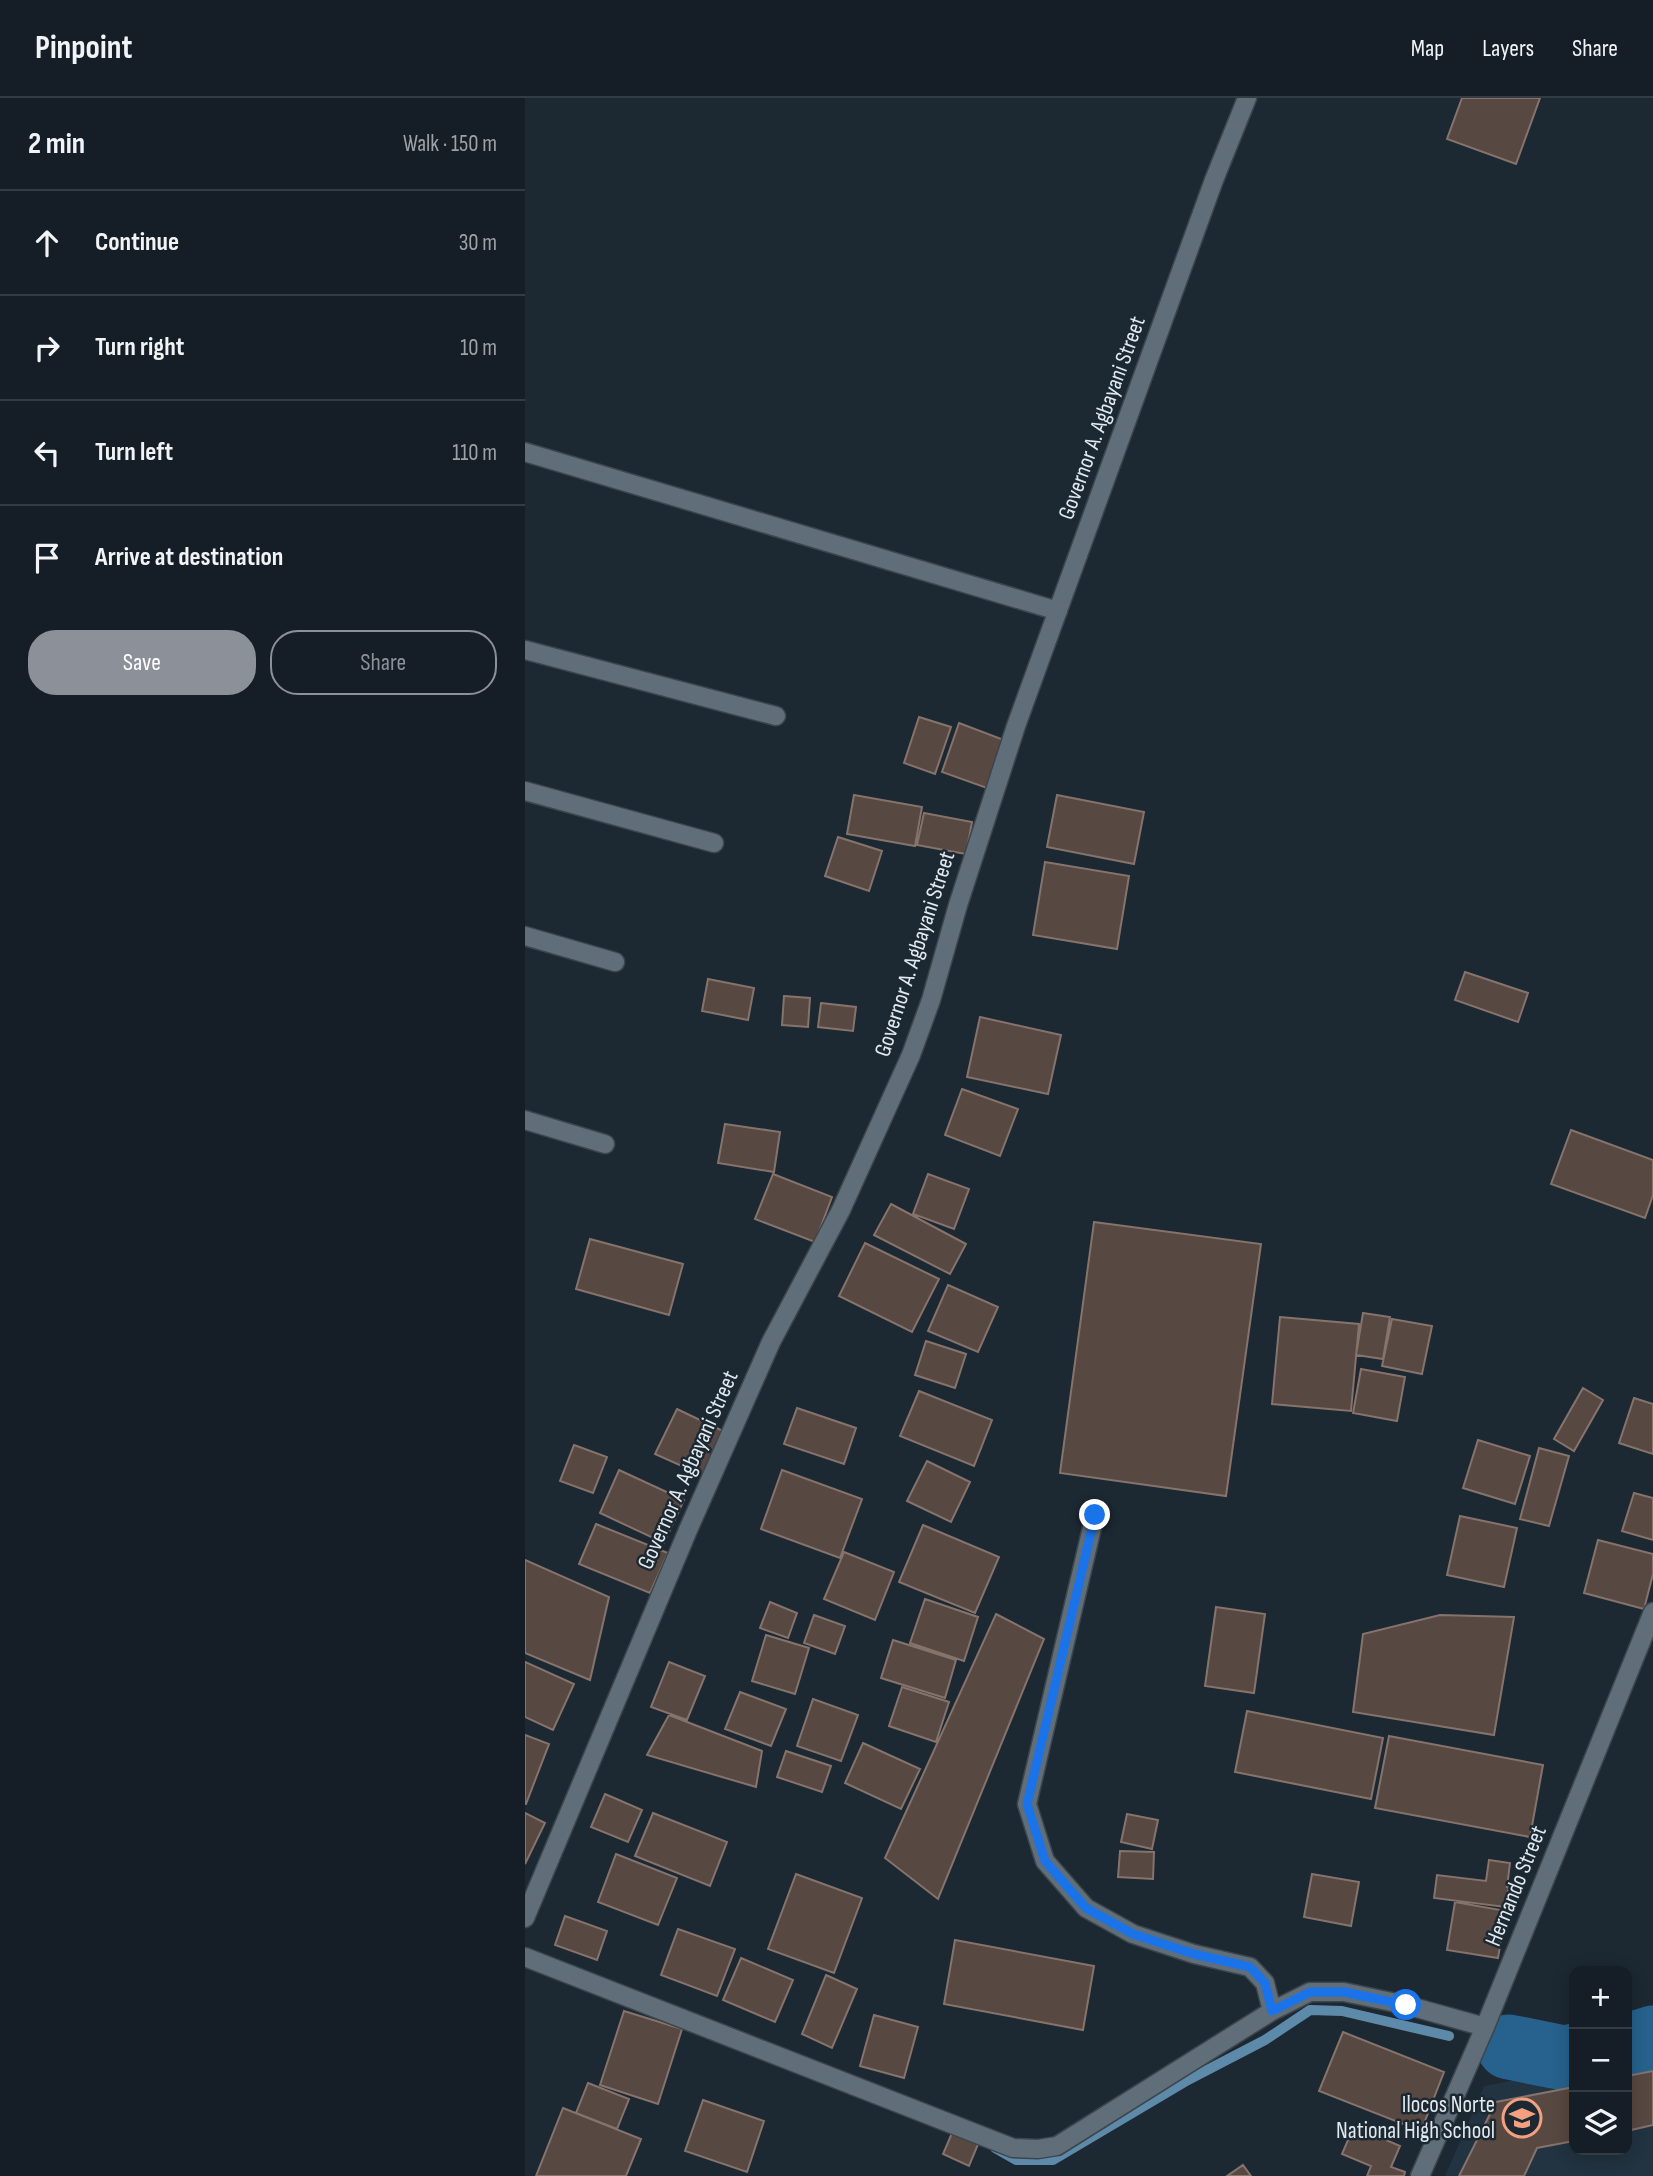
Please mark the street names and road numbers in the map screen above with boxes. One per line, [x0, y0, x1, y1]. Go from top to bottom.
street label: Governor A. Agbayani Street [1052, 312, 1152, 524]
street label: Governor A. Agbayani Street [869, 848, 961, 1060]
street label: Governor A. Agbayani Street [632, 1366, 744, 1574]
street label: Hernando Street [1479, 1822, 1553, 1950]

